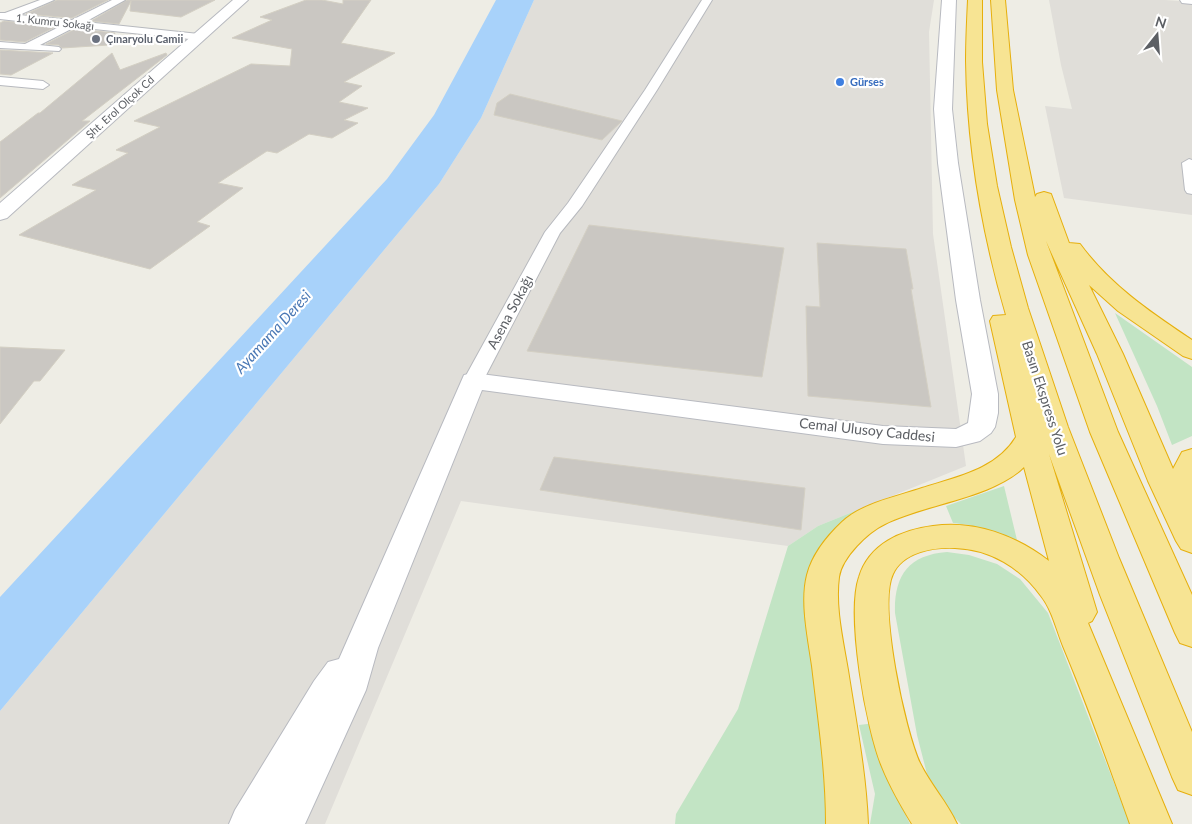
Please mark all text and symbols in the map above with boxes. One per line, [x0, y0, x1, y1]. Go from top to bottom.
north arrow [1132, 10, 1182, 60]
street label: 1. Kumru Sokağı [15, 11, 95, 32]
text: N [1153, 12, 1169, 32]
place label: Çınaryolu Camii [106, 32, 183, 45]
marker: Çınaryolu Camii [90, 33, 102, 45]
street label: Şht. Erol Olçok Cd [83, 73, 157, 141]
place label: Gürses [850, 75, 884, 88]
marker: Gürses [834, 76, 846, 88]
street label: Asena Sokağı [483, 272, 536, 352]
water label: Ayamama Deresi [230, 286, 314, 377]
street label: Basın Ekspress Yolu [1019, 338, 1072, 457]
street label: Cemal Ulusoy Caddesi [798, 414, 936, 445]

